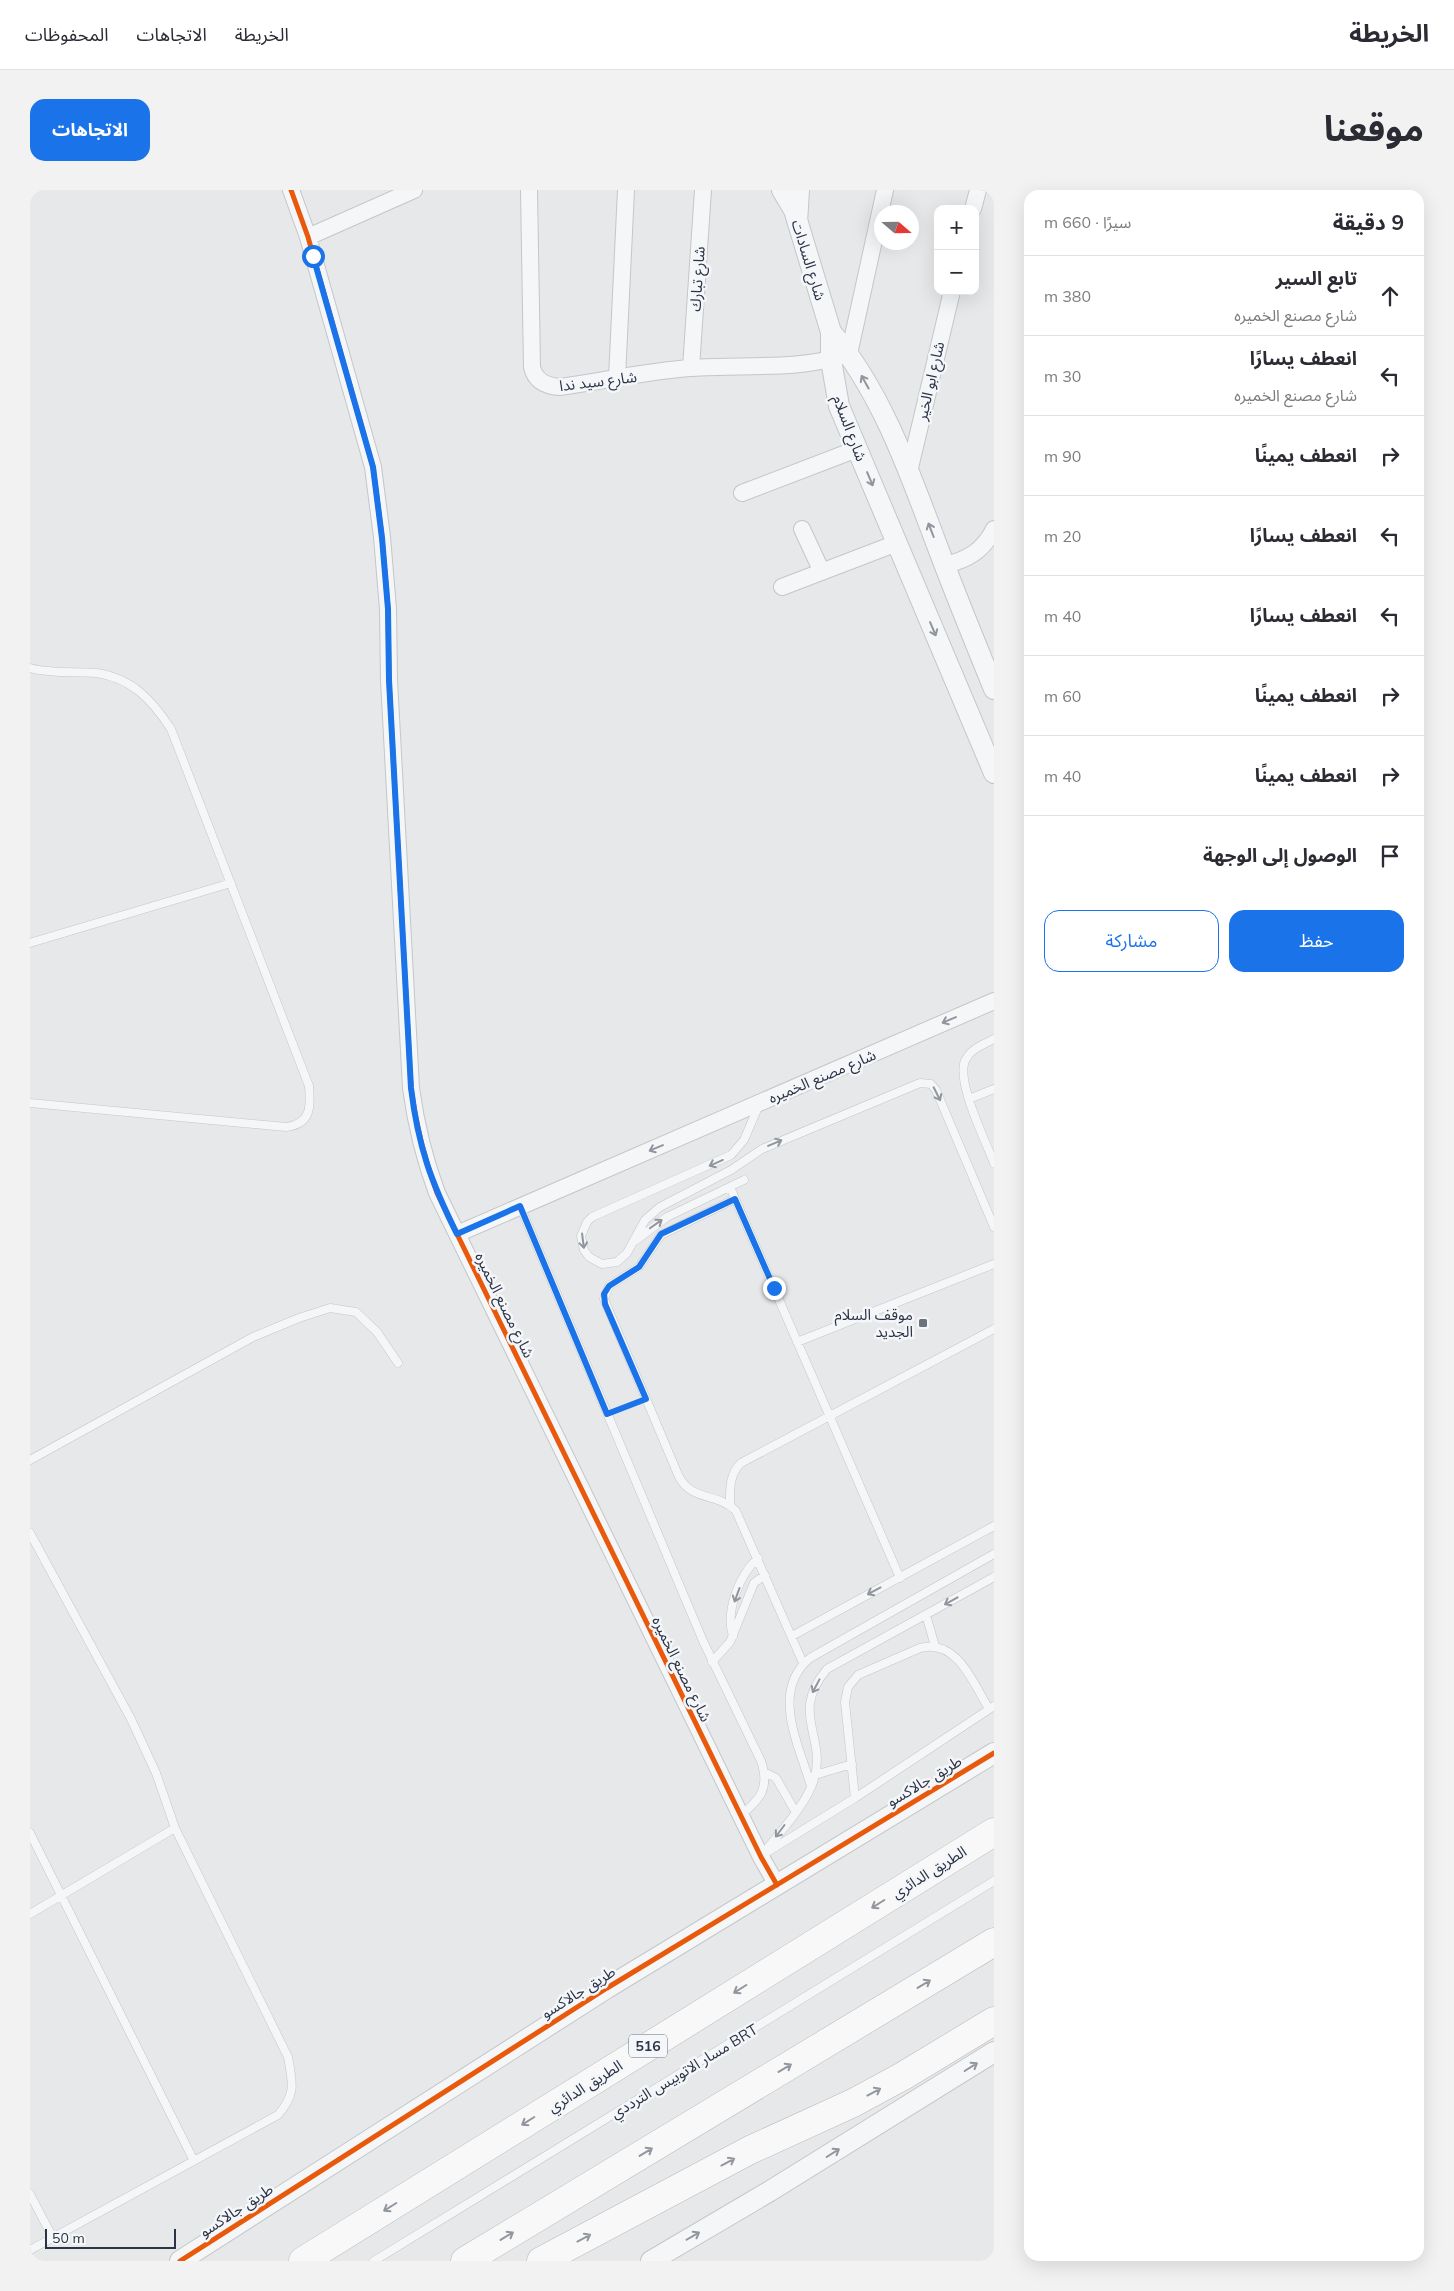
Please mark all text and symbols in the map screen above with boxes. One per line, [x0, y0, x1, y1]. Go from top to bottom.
text: الخريطة [1349, 18, 1429, 48]
text: المحفوظات [25, 23, 109, 46]
text: الاتجاهات [137, 23, 207, 46]
text: الخريطة [235, 23, 289, 46]
button: الاتجاهات [30, 99, 150, 161]
text: موقعنا [1324, 106, 1424, 150]
north arrow [874, 205, 919, 250]
map controls [934, 205, 979, 295]
button: + [934, 205, 979, 250]
text: 9 دقيقة [1333, 209, 1404, 235]
text: سيرًا · 660 m [1044, 212, 1131, 232]
street label: شارع السادات [785, 217, 830, 304]
route start [302, 245, 325, 268]
street label: شارع تبارك [685, 245, 712, 313]
button: − [934, 250, 979, 295]
text: تابع السير [1276, 266, 1357, 290]
icon: ahead [1376, 282, 1404, 310]
text: 380 m [1044, 286, 1091, 306]
text: شارع مصنع الخميره [1234, 305, 1357, 325]
street label: شارع ابو الخير [911, 340, 951, 424]
text: انعطف يسارًا [1250, 346, 1357, 370]
icon: left [1376, 362, 1404, 390]
text: 30 m [1044, 366, 1081, 386]
street label: شارع سيد ندا [558, 367, 638, 398]
one-way arrow [860, 375, 870, 389]
text: شارع مصنع الخميره [1234, 385, 1357, 405]
street label: شارع السلام [826, 392, 871, 465]
icon: right [1376, 442, 1404, 470]
text: انعطف يمينًا [1255, 443, 1357, 467]
text: 90 m [1044, 446, 1081, 466]
one-way arrow [865, 471, 875, 486]
icon: left [1376, 522, 1404, 550]
one-way arrow [926, 523, 936, 538]
text: انعطف يسارًا [1250, 523, 1357, 547]
text: 20 m [1044, 526, 1081, 546]
icon: left [1376, 602, 1404, 630]
text: انعطف يسارًا [1250, 603, 1357, 627]
text: 40 m [1044, 606, 1081, 626]
one-way arrow [930, 621, 939, 636]
icon: right [1376, 682, 1404, 710]
text: انعطف يمينًا [1255, 683, 1357, 707]
text: 60 m [1044, 686, 1081, 706]
icon: right [1376, 762, 1404, 790]
text: انعطف يمينًا [1255, 763, 1357, 787]
text: 40 m [1044, 766, 1081, 786]
icon: arrive [1376, 842, 1404, 870]
text: الوصول إلى الوجهة [1203, 843, 1357, 867]
button: مشاركة [1044, 910, 1219, 972]
button: حفظ [1229, 910, 1404, 972]
one-way arrow [942, 1016, 957, 1026]
street label: شارع مصنع الخميره [765, 1045, 880, 1110]
one-way arrow [932, 1086, 942, 1101]
one-way arrow [767, 1138, 782, 1148]
one-way arrow [649, 1143, 664, 1153]
one-way arrow [709, 1159, 724, 1169]
one-way arrow [649, 1219, 663, 1229]
one-way arrow [578, 1233, 588, 1249]
street label: شارع مصنع الخميره [469, 1249, 539, 1362]
route end [763, 1277, 786, 1300]
place label: موقف السلام الجديد [834, 1305, 913, 1341]
marker: موقف السلام الجديد [917, 1317, 929, 1329]
one-way arrow [732, 1586, 741, 1602]
one-way arrow [868, 1587, 882, 1597]
one-way arrow [944, 1596, 959, 1606]
street label: شارع مصنع الخميره [646, 1613, 716, 1726]
one-way arrow [811, 1679, 821, 1694]
street label: طريق جالاكسو [883, 1751, 965, 1812]
one-way arrow [775, 1824, 785, 1838]
street label: الطريق الدائري [888, 1842, 971, 1905]
one-way arrow [872, 1899, 886, 1909]
street label: طريق جالاكسو [537, 1962, 619, 2023]
one-way arrow [916, 1978, 930, 1988]
one-way arrow [734, 1985, 748, 1995]
street label: مسار الاتوبيس الترددي BRT [607, 2019, 762, 2125]
road number: 516 [629, 2034, 667, 2058]
street label: الطريق الدائري [544, 2056, 627, 2119]
one-way arrow [963, 2061, 977, 2071]
one-way arrow [777, 2062, 791, 2072]
one-way arrow [866, 2087, 881, 2096]
one-way arrow [521, 2117, 535, 2127]
one-way arrow [638, 2146, 652, 2156]
one-way arrow [825, 2147, 839, 2157]
one-way arrow [720, 2157, 735, 2167]
street label: طريق جالاكسو [196, 2179, 277, 2242]
one-way arrow [383, 2202, 397, 2212]
scale bar [45, 2226, 176, 2249]
text: 50 m [52, 2229, 85, 2247]
one-way arrow [499, 2230, 513, 2240]
one-way arrow [686, 2231, 700, 2241]
one-way arrow [576, 2233, 591, 2242]

